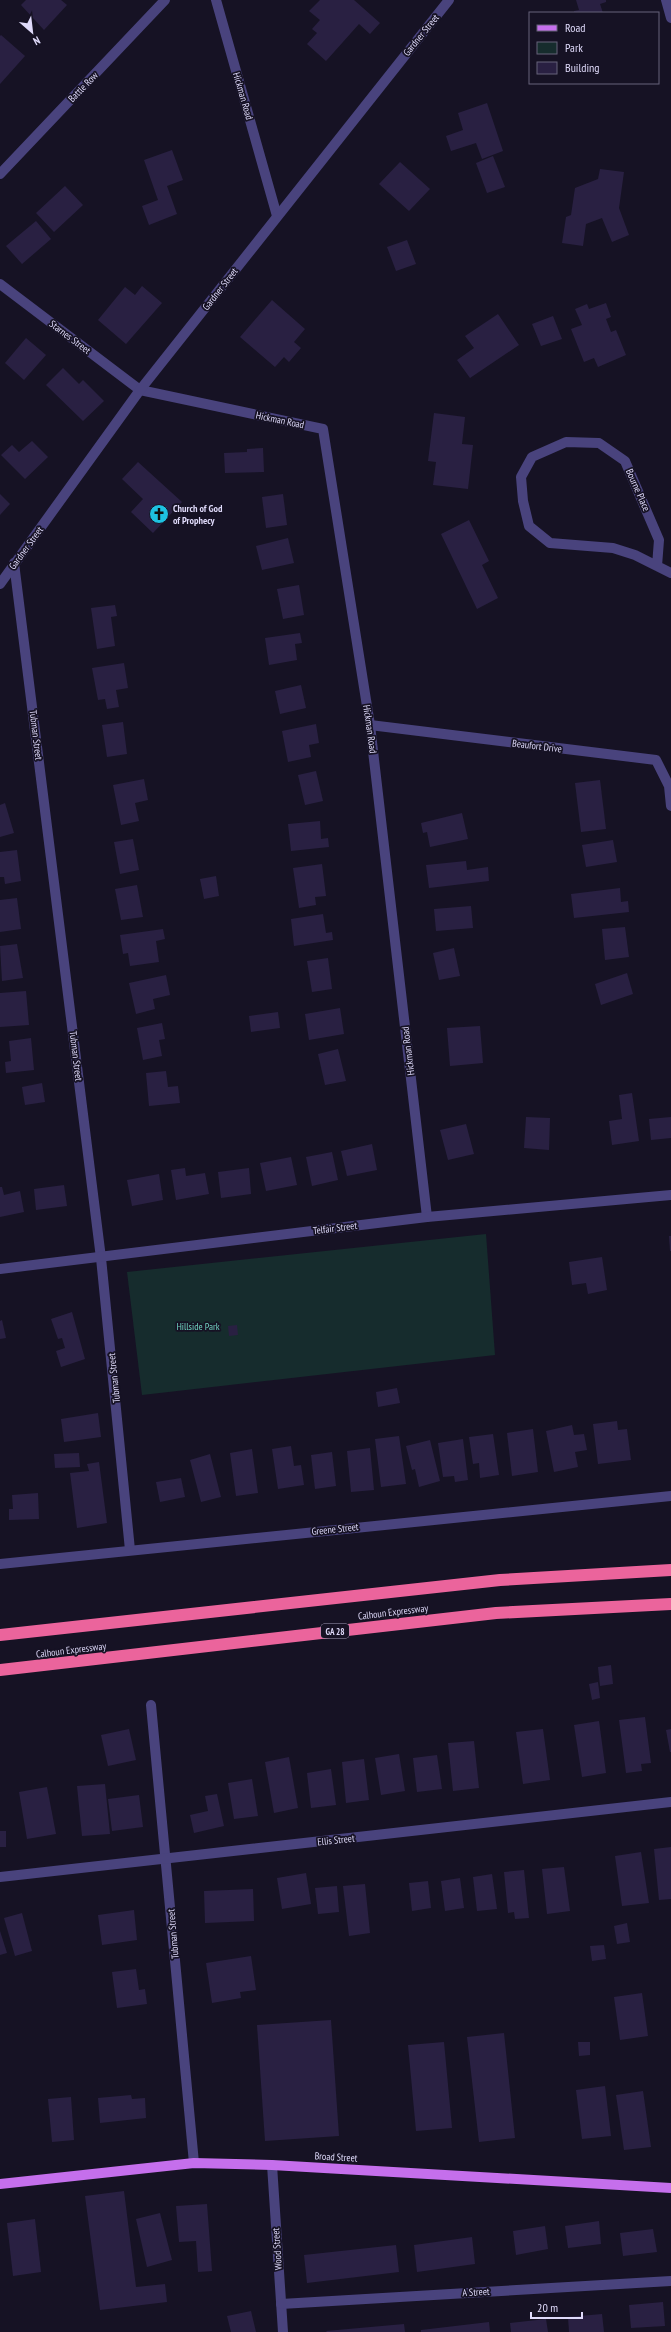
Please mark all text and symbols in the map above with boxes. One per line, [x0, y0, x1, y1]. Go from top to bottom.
street label: Gardner Street [400, 11, 442, 59]
north arrow [12, 12, 52, 52]
legend [529, 12, 659, 84]
text: Road [565, 20, 585, 35]
text: N [31, 33, 43, 48]
text: Park [565, 40, 583, 55]
text: Building [565, 60, 600, 75]
street label: Battle Row [65, 69, 101, 105]
street label: Hickman Road [230, 71, 256, 121]
street label: Gardner Street [199, 265, 241, 313]
street label: Starnes Street [47, 317, 93, 357]
street label: Hickman Road [255, 409, 305, 431]
street label: Bourne Place [623, 467, 653, 513]
place label: Church of God of Prophecy [173, 502, 223, 527]
church icon: Church of God of Prophecy [148, 503, 170, 525]
street label: Gardner Street [6, 524, 46, 572]
street label: Hickman Road [360, 704, 380, 754]
street label: Tubman Street [26, 709, 46, 761]
street label: Beaufort Drive [511, 737, 563, 755]
street label: Hickman Road [399, 1026, 417, 1076]
street label: Tubman Street [66, 1030, 86, 1082]
street label: Telfair Street [312, 1219, 358, 1237]
park label: Hillside Park [176, 1320, 220, 1333]
street label: Tubman Street [105, 1352, 123, 1404]
street label: Greene Street [311, 1520, 359, 1538]
street label: Calhoun Expressway [357, 1601, 429, 1623]
road number: GA 28 [321, 1624, 349, 1638]
street label: Calhoun Expressway [35, 1639, 107, 1661]
street label: Ellis Street [317, 1832, 355, 1848]
street label: Tubman Street [164, 1908, 182, 1959]
street label: Broad Street [314, 2149, 358, 2165]
street label: Wood Street [269, 2227, 285, 2270]
street label: A Street [462, 2285, 490, 2299]
scale bar [531, 2294, 582, 2320]
text: 20 m [537, 2300, 558, 2315]

